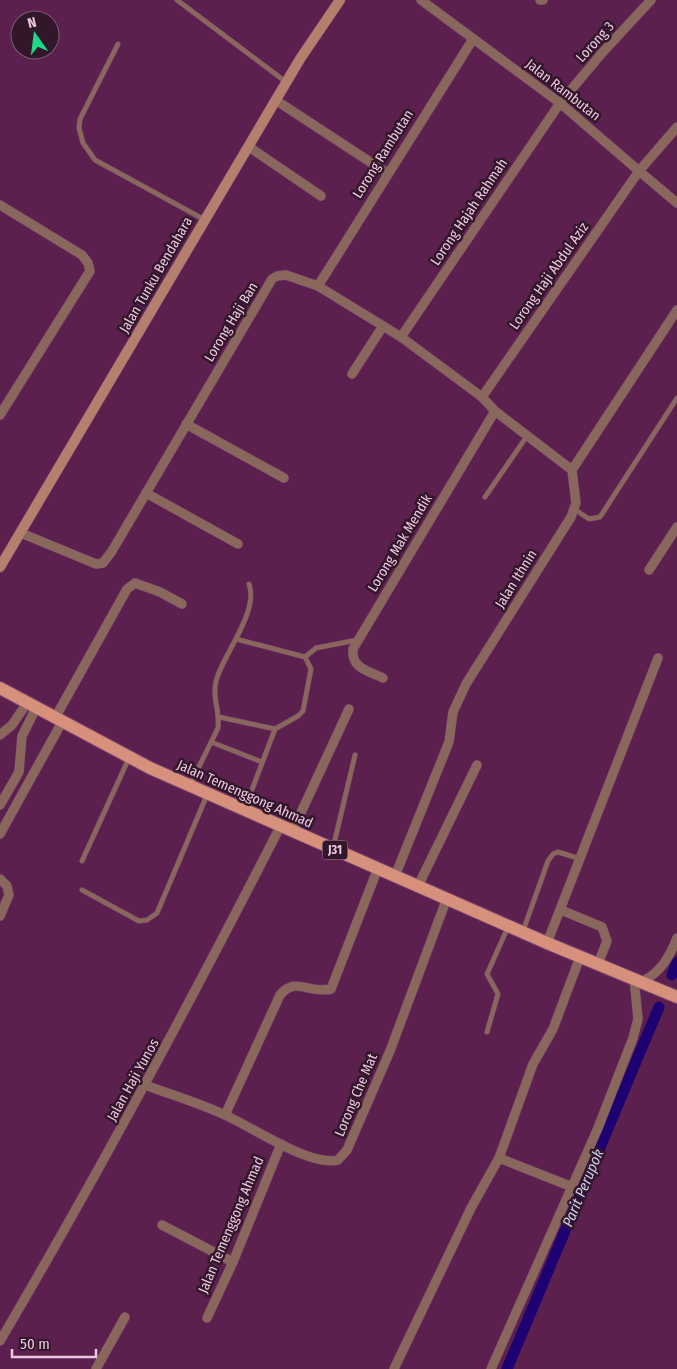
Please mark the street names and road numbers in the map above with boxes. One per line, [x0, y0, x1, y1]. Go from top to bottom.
street label: Lorong 3 [572, 18, 618, 66]
street label: Jalan Rambutan [522, 56, 604, 124]
street label: Lorong Rambutan [349, 107, 417, 201]
street label: Lorong Hajah Rahmah [427, 155, 511, 269]
street label: Jalan Tunku Bendahara [116, 214, 196, 336]
street label: Lorong Haji Abdul Aziz [506, 219, 593, 333]
street label: Lorong Haji Ban [201, 279, 261, 365]
street label: Lorong Mak Mendik [364, 491, 436, 595]
street label: Jalan Ithnin [491, 547, 541, 611]
street label: Jalan Temenggong Ahmad [174, 756, 316, 832]
road number: J31 [322, 840, 348, 860]
street label: Jalan Haji Yunos [103, 1036, 163, 1124]
street label: Lorong Che Mat [331, 1051, 381, 1139]
street label: Jalan Temenggong Ahmad [194, 1154, 268, 1296]

